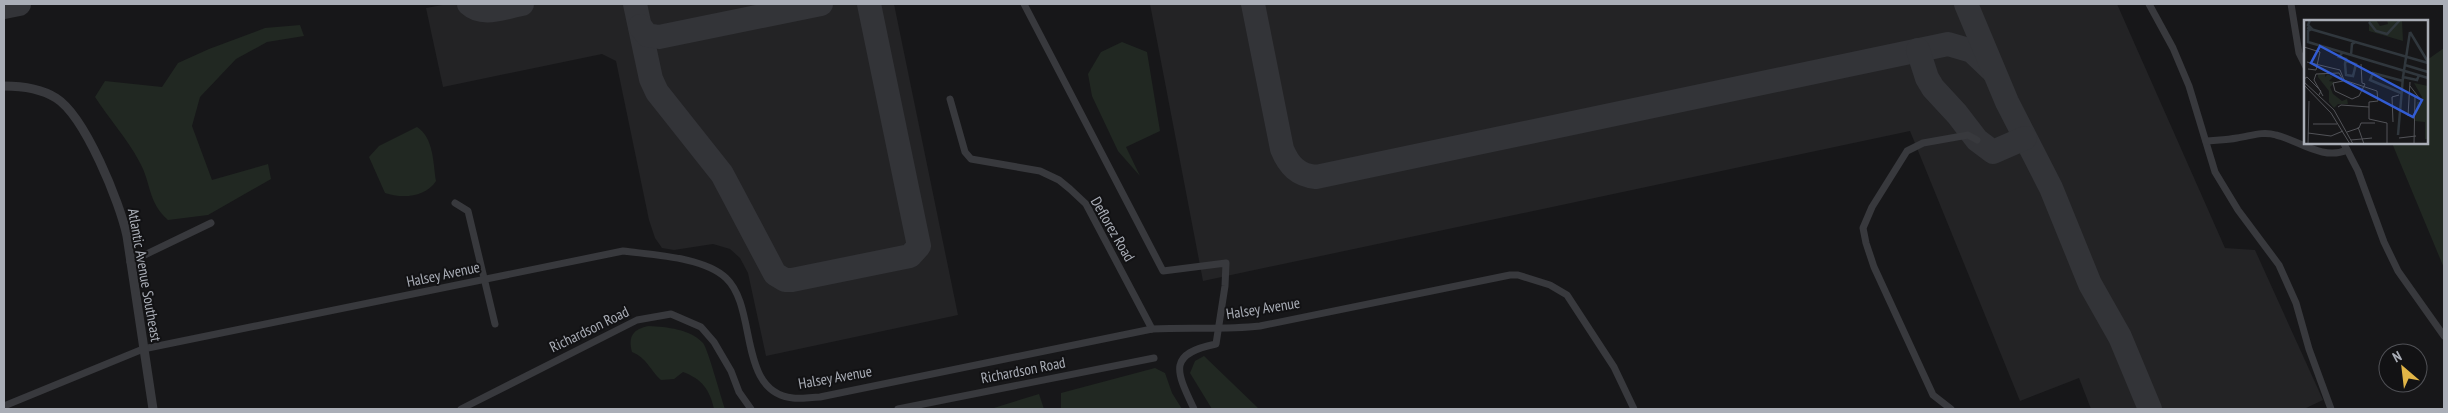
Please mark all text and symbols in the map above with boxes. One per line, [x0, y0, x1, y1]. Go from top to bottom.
inset map [2304, 20, 2428, 144]
street label: Deflorez Road [1087, 193, 1139, 265]
street label: Atlantic Avenue Southeast [124, 207, 166, 343]
street label: Halsey Avenue [405, 257, 481, 291]
street label: Halsey Avenue [1225, 293, 1301, 323]
street label: Richardson Road [546, 302, 632, 356]
north arrow [2378, 343, 2428, 393]
text: N [2389, 347, 2404, 366]
street label: Richardson Road [979, 352, 1067, 388]
street label: Halsey Avenue [797, 361, 873, 393]

